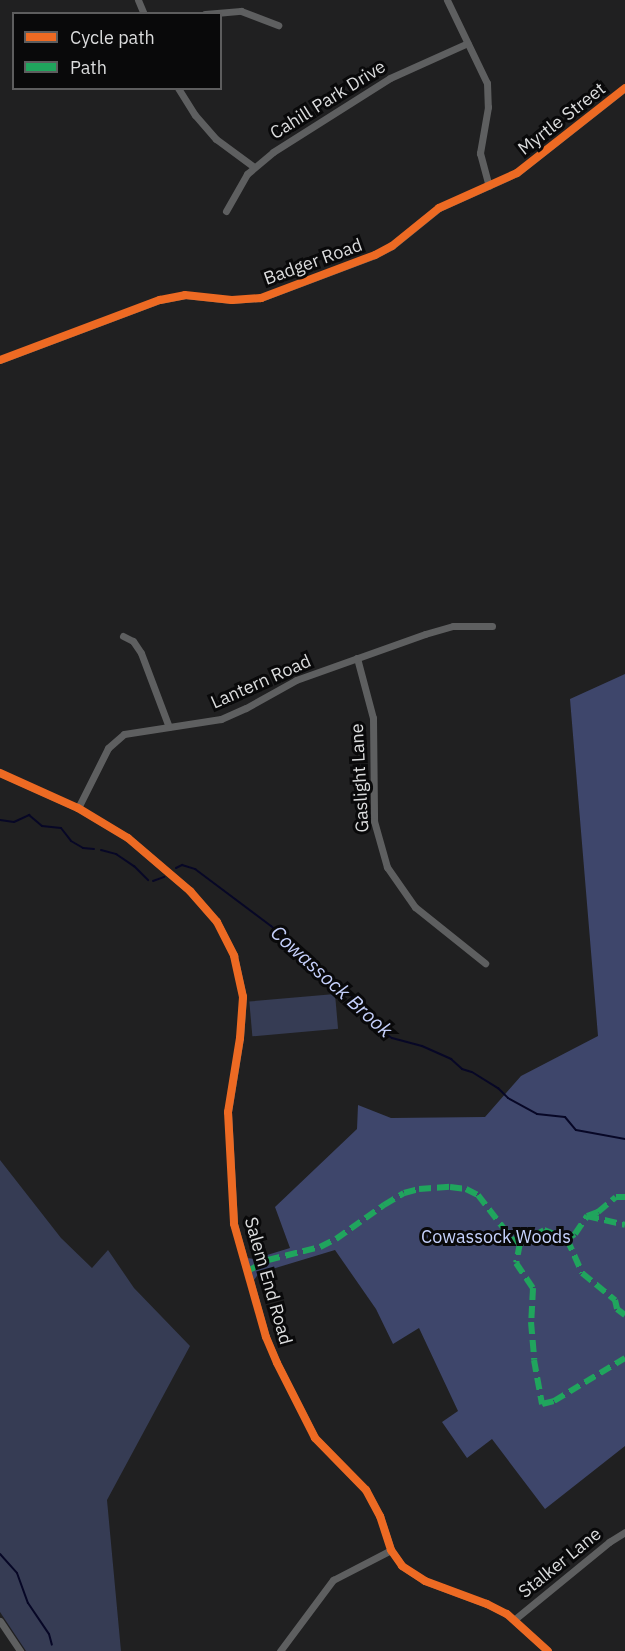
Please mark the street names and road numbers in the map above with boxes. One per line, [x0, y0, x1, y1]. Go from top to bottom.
street label: Cahill Park Drive [266, 56, 390, 144]
street label: Myrtle Street [514, 78, 610, 160]
street label: Badger Road [261, 234, 365, 290]
street label: Lantern Road [208, 650, 314, 714]
street label: Gaslight Lane [346, 723, 374, 833]
street label: Salem End Road [239, 1215, 297, 1347]
street label: Stalker Lane [514, 1523, 606, 1603]

